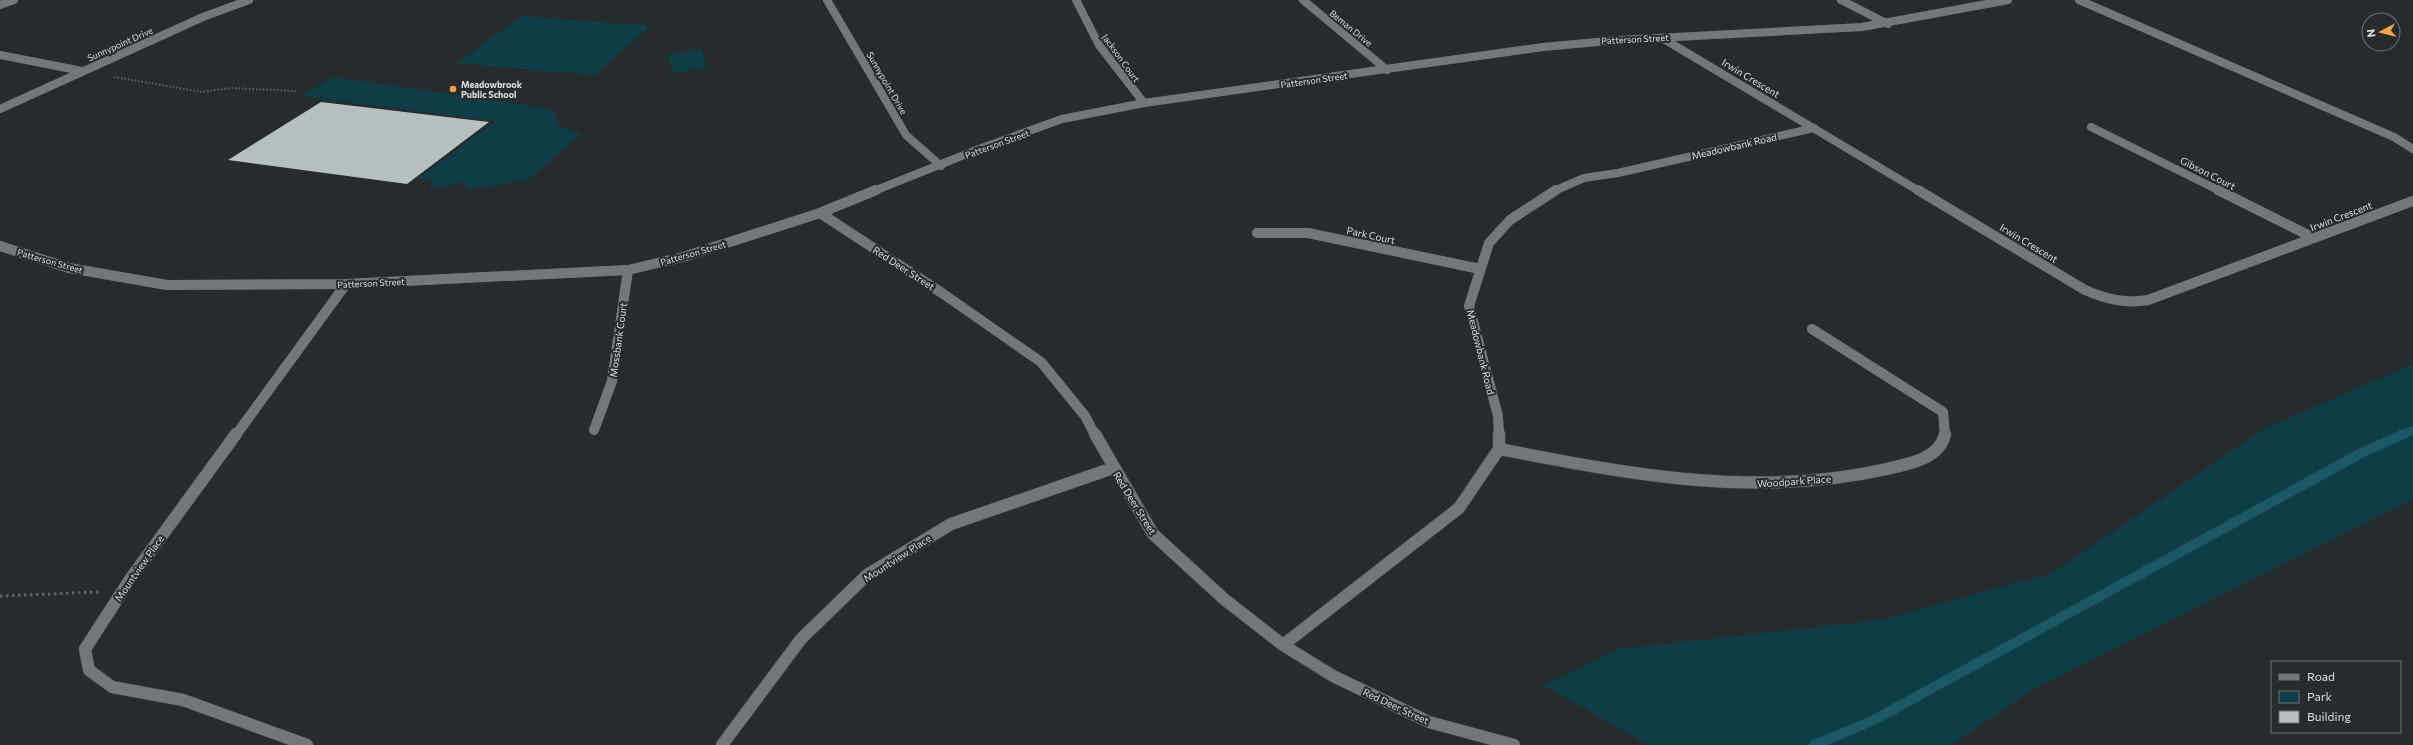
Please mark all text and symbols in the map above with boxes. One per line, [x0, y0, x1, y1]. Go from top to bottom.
street label: Beman Drive [1327, 7, 1375, 49]
north arrow [2361, 12, 2401, 52]
street label: Sunnypoint Drive [86, 25, 155, 63]
text: N [2364, 28, 2378, 38]
street label: Jackson Court [1100, 32, 1142, 84]
street label: Patterson Street [1601, 32, 1669, 46]
street label: Sunnypoint Drive [865, 50, 910, 116]
street label: Irwin Crescent [1720, 56, 1782, 100]
street label: Patterson Street [1280, 70, 1349, 90]
place label: Meadowbrook Public School [461, 79, 523, 100]
marker: Meadowbrook Public School [448, 84, 458, 94]
street label: Patterson Street [963, 127, 1031, 161]
street label: Meadowbank Road [1690, 130, 1778, 162]
street label: Gibson Court [2178, 154, 2238, 192]
street label: Irwin Crescent [2308, 199, 2374, 233]
street label: Irwin Crescent [1998, 221, 2060, 265]
street label: Park Court [1346, 224, 1396, 246]
street label: Patterson Street [659, 238, 727, 268]
street label: Red Deer Street [871, 244, 937, 292]
street label: Patterson Street [16, 246, 84, 276]
street label: Patterson Street [337, 276, 405, 290]
street label: Mossbank Court [607, 302, 629, 378]
street label: Meadowbank Road [1465, 308, 1497, 396]
street label: Red Deer Street [1111, 470, 1159, 536]
street label: Woodpark Place [1757, 472, 1831, 490]
street label: Mountview Place [861, 532, 933, 584]
street label: Mountview Place [112, 533, 166, 603]
legend [2271, 661, 2401, 733]
text: Road [2307, 669, 2335, 683]
street label: Red Deer Street [1361, 685, 1431, 727]
text: Park [2307, 689, 2333, 703]
text: Building [2307, 709, 2351, 723]

